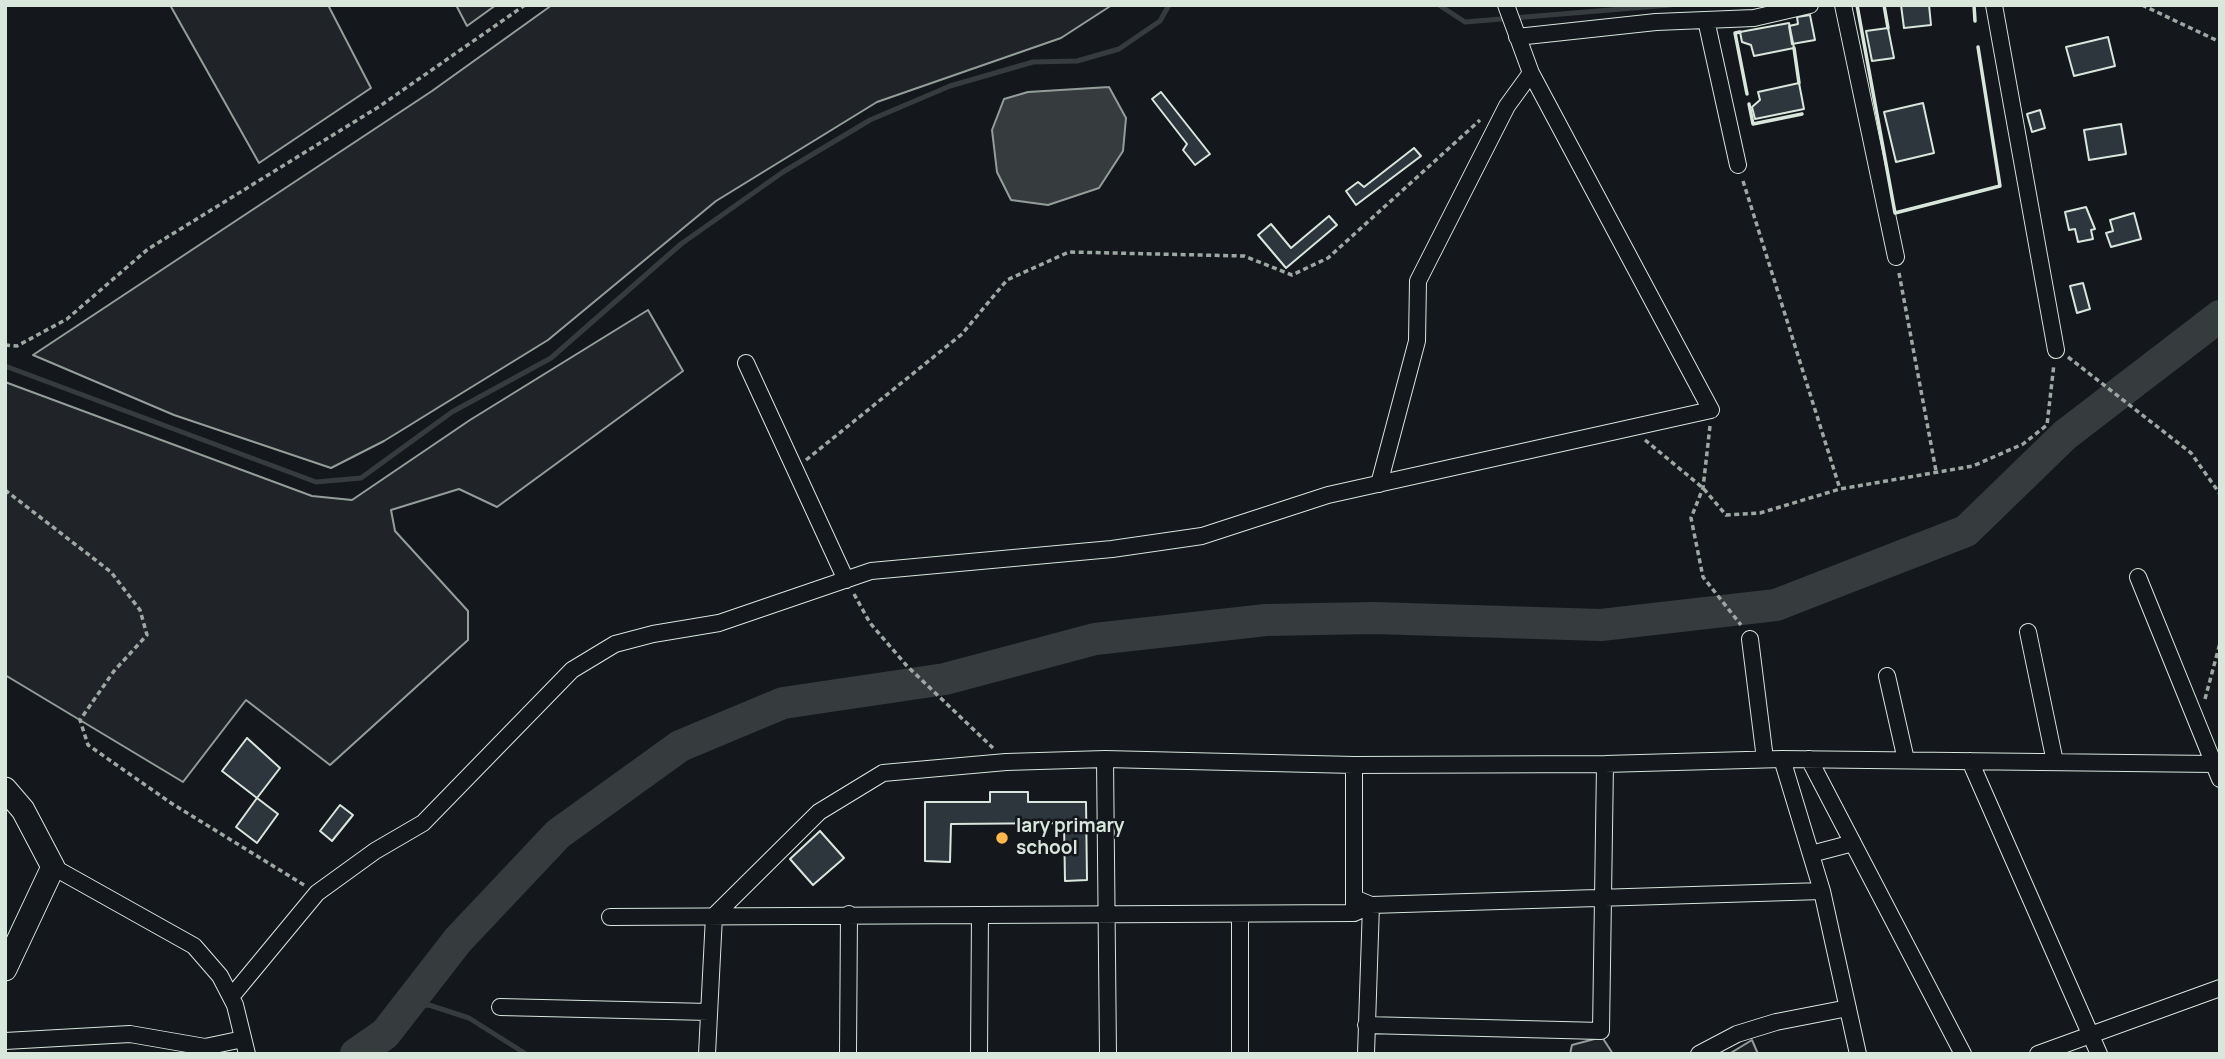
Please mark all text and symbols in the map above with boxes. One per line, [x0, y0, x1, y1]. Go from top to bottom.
place label: lary primary school [1016, 816, 1125, 860]
marker: lary primary school [994, 830, 1010, 846]

